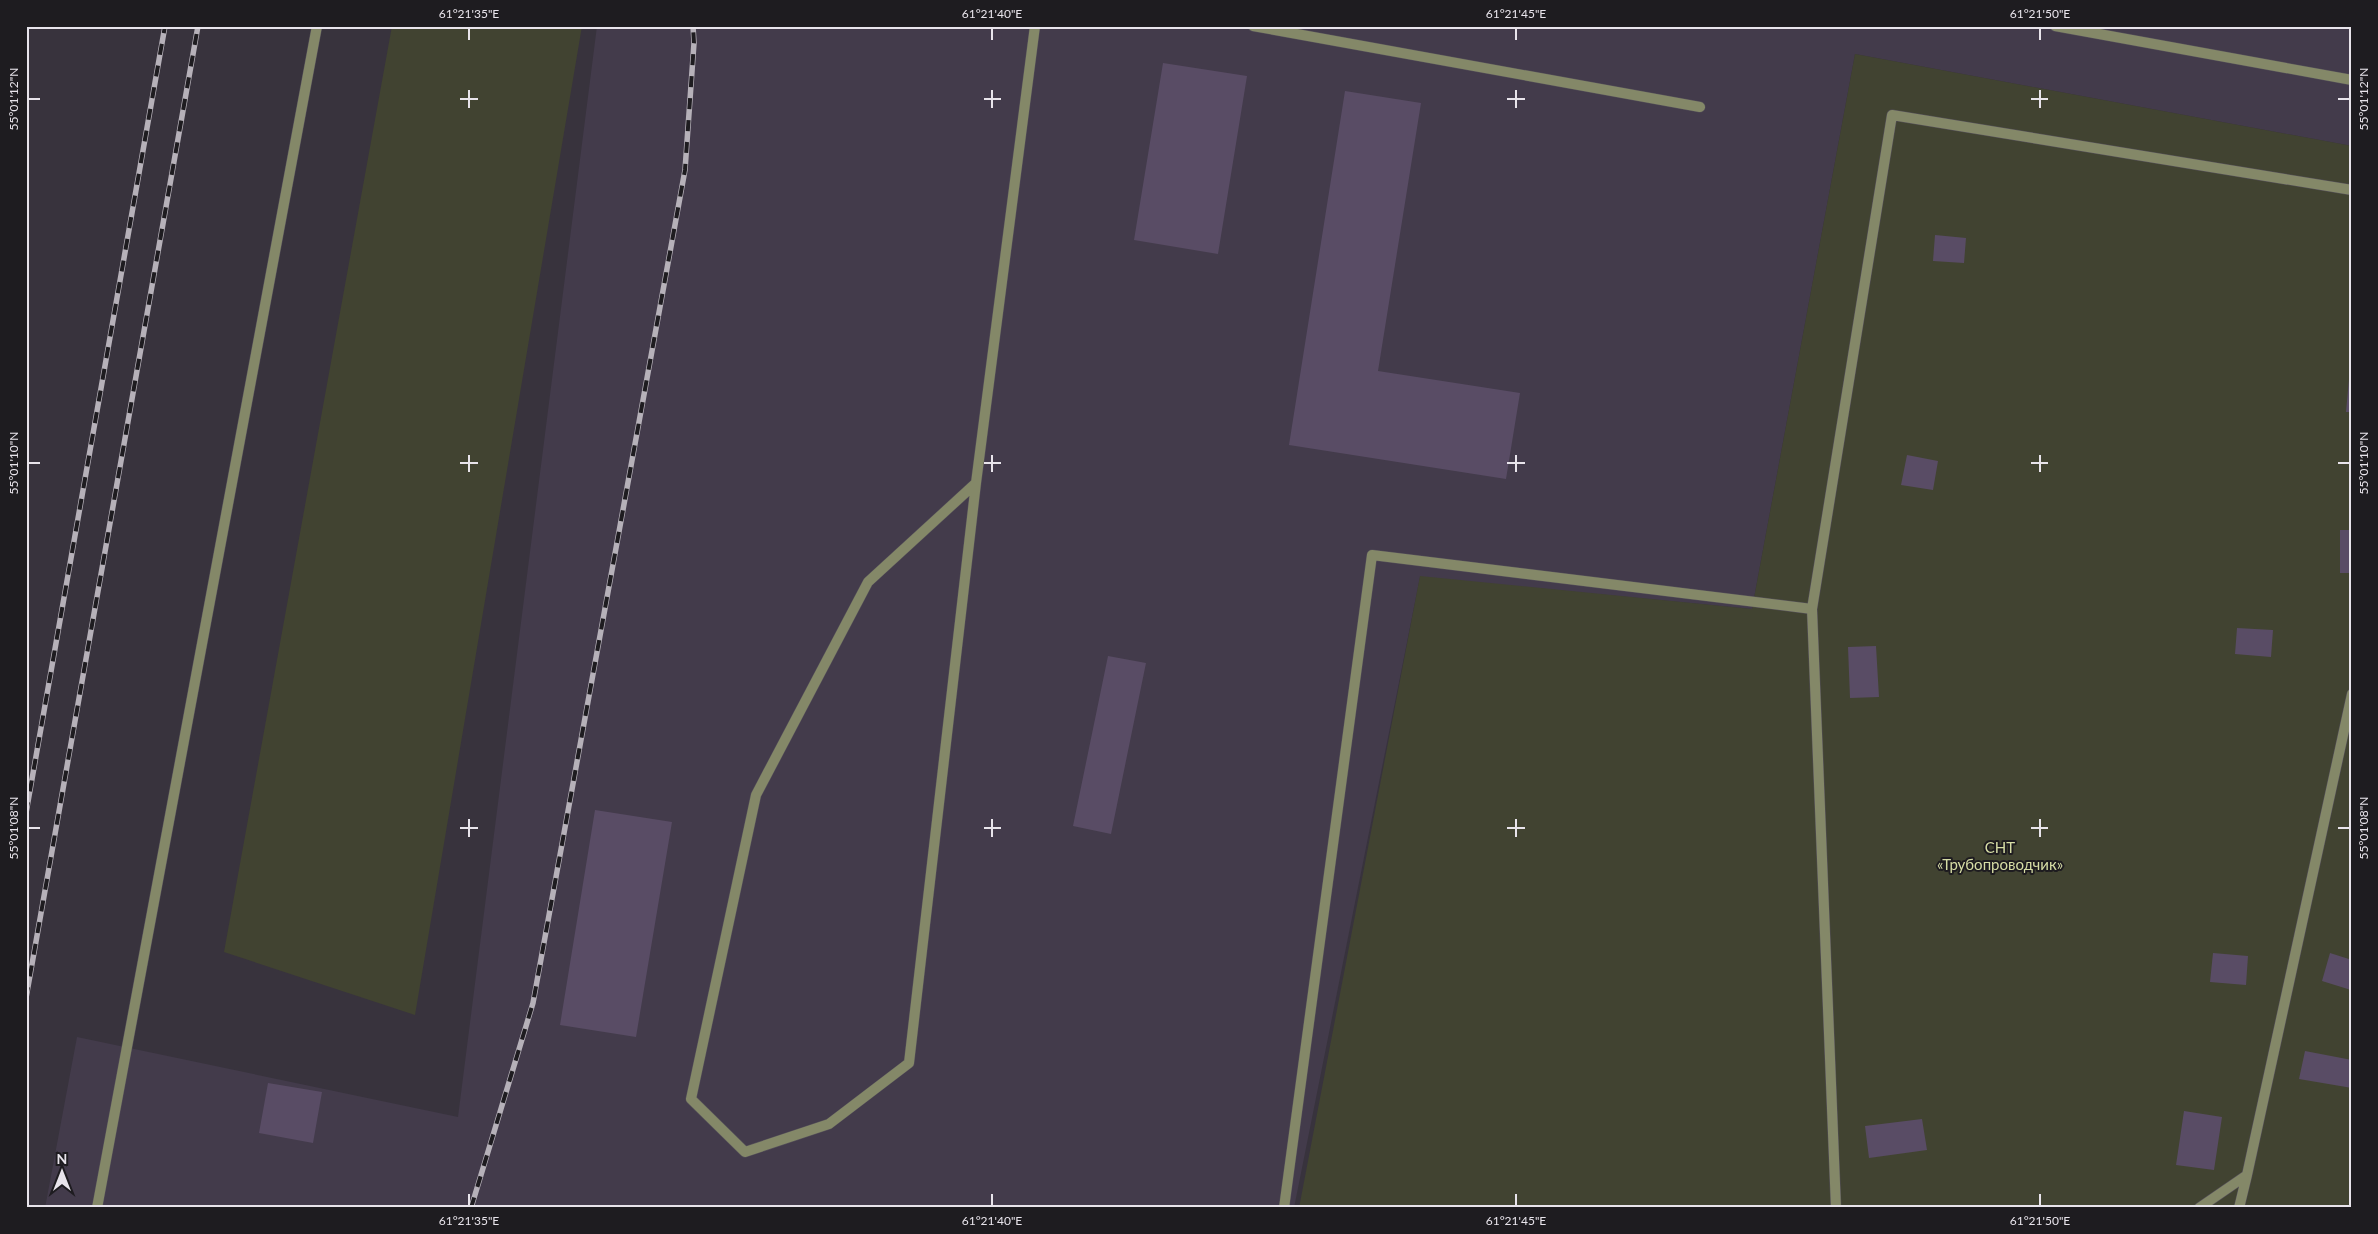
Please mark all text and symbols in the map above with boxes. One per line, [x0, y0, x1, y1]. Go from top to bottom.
text: 61°21'35"E [439, 6, 499, 21]
text: 61°21'40"E [962, 6, 1022, 21]
text: 61°21'45"E [1486, 6, 1546, 21]
text: 61°21'50"E [2010, 6, 2070, 21]
text: 55°01'12"N [6, 68, 21, 130]
text: 55°01'12"N [2356, 68, 2371, 130]
text: 55°01'10"N [6, 432, 21, 494]
text: 55°01'10"N [2356, 432, 2371, 494]
text: 55°01'08"N [6, 797, 21, 859]
text: 55°01'08"N [2356, 797, 2371, 859]
park label: СНТ «Трубопроводчик» [1937, 838, 2063, 873]
north arrow [38, 1146, 88, 1196]
text: N [57, 1150, 67, 1167]
text: 61°21'35"E [439, 1213, 499, 1228]
text: 61°21'40"E [962, 1213, 1022, 1228]
text: 61°21'45"E [1486, 1213, 1546, 1228]
text: 61°21'50"E [2010, 1213, 2070, 1228]

